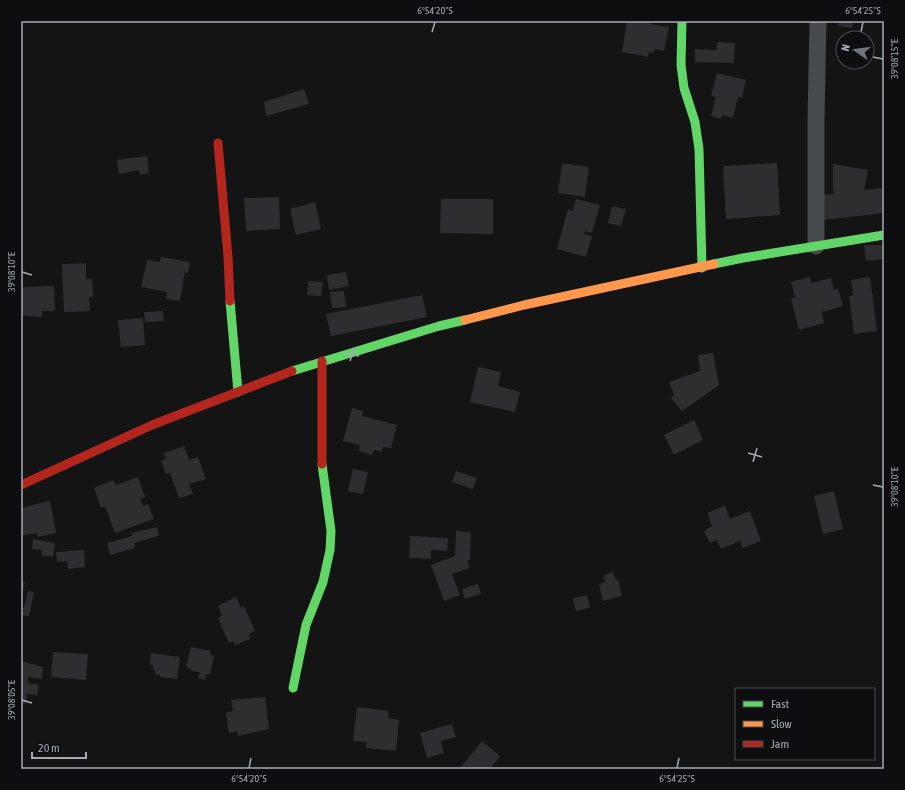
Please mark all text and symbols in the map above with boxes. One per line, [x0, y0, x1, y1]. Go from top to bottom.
text: 6°54'20"S [417, 5, 453, 16]
text: 6°54'25"S [845, 5, 881, 16]
north arrow [835, 30, 875, 70]
text: 39°08'15"E [889, 38, 900, 79]
text: N [839, 43, 852, 52]
text: 39°08'10"E [6, 251, 17, 292]
text: 39°08'10"E [889, 466, 900, 507]
text: 39°08'05"E [6, 679, 17, 720]
legend [735, 688, 875, 760]
text: Fast [771, 697, 789, 711]
text: Slow [771, 717, 792, 731]
scale bar [32, 734, 86, 760]
text: Jam [771, 737, 789, 751]
text: 20 m [38, 741, 60, 755]
text: 6°54'20"S [231, 773, 267, 784]
text: 6°54'25"S [659, 773, 695, 784]

